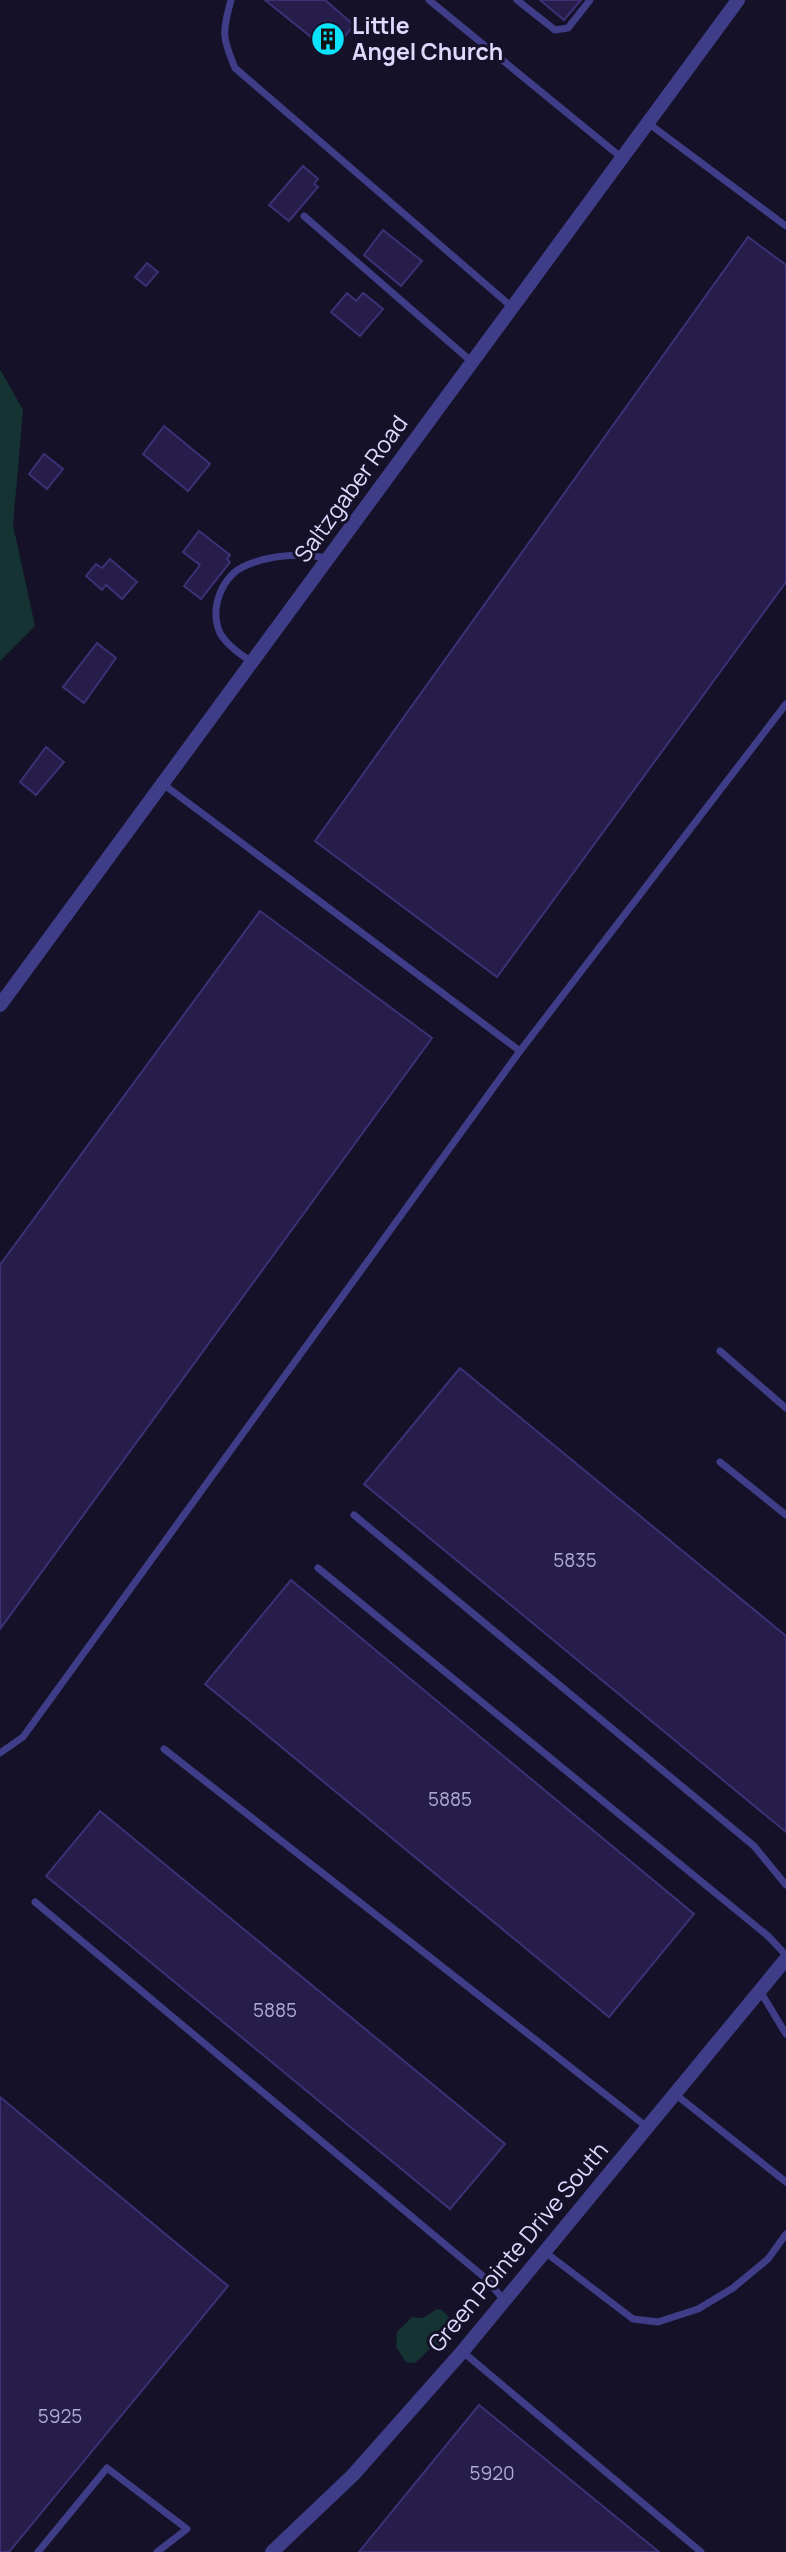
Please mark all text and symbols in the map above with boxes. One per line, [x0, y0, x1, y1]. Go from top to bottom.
place label: Little Angel Church [352, 9, 503, 67]
building icon: Little Angel Church [309, 20, 347, 58]
street label: Saltzgaber Road [286, 408, 414, 568]
house number: 5835 [553, 1547, 597, 1573]
house number: 5885 [428, 1786, 472, 1812]
house number: 5885 [253, 1997, 297, 2023]
street label: Green Pointe Drive South [420, 2135, 615, 2358]
house number: 5925 [38, 2403, 82, 2429]
house number: 5920 [469, 2460, 515, 2486]

